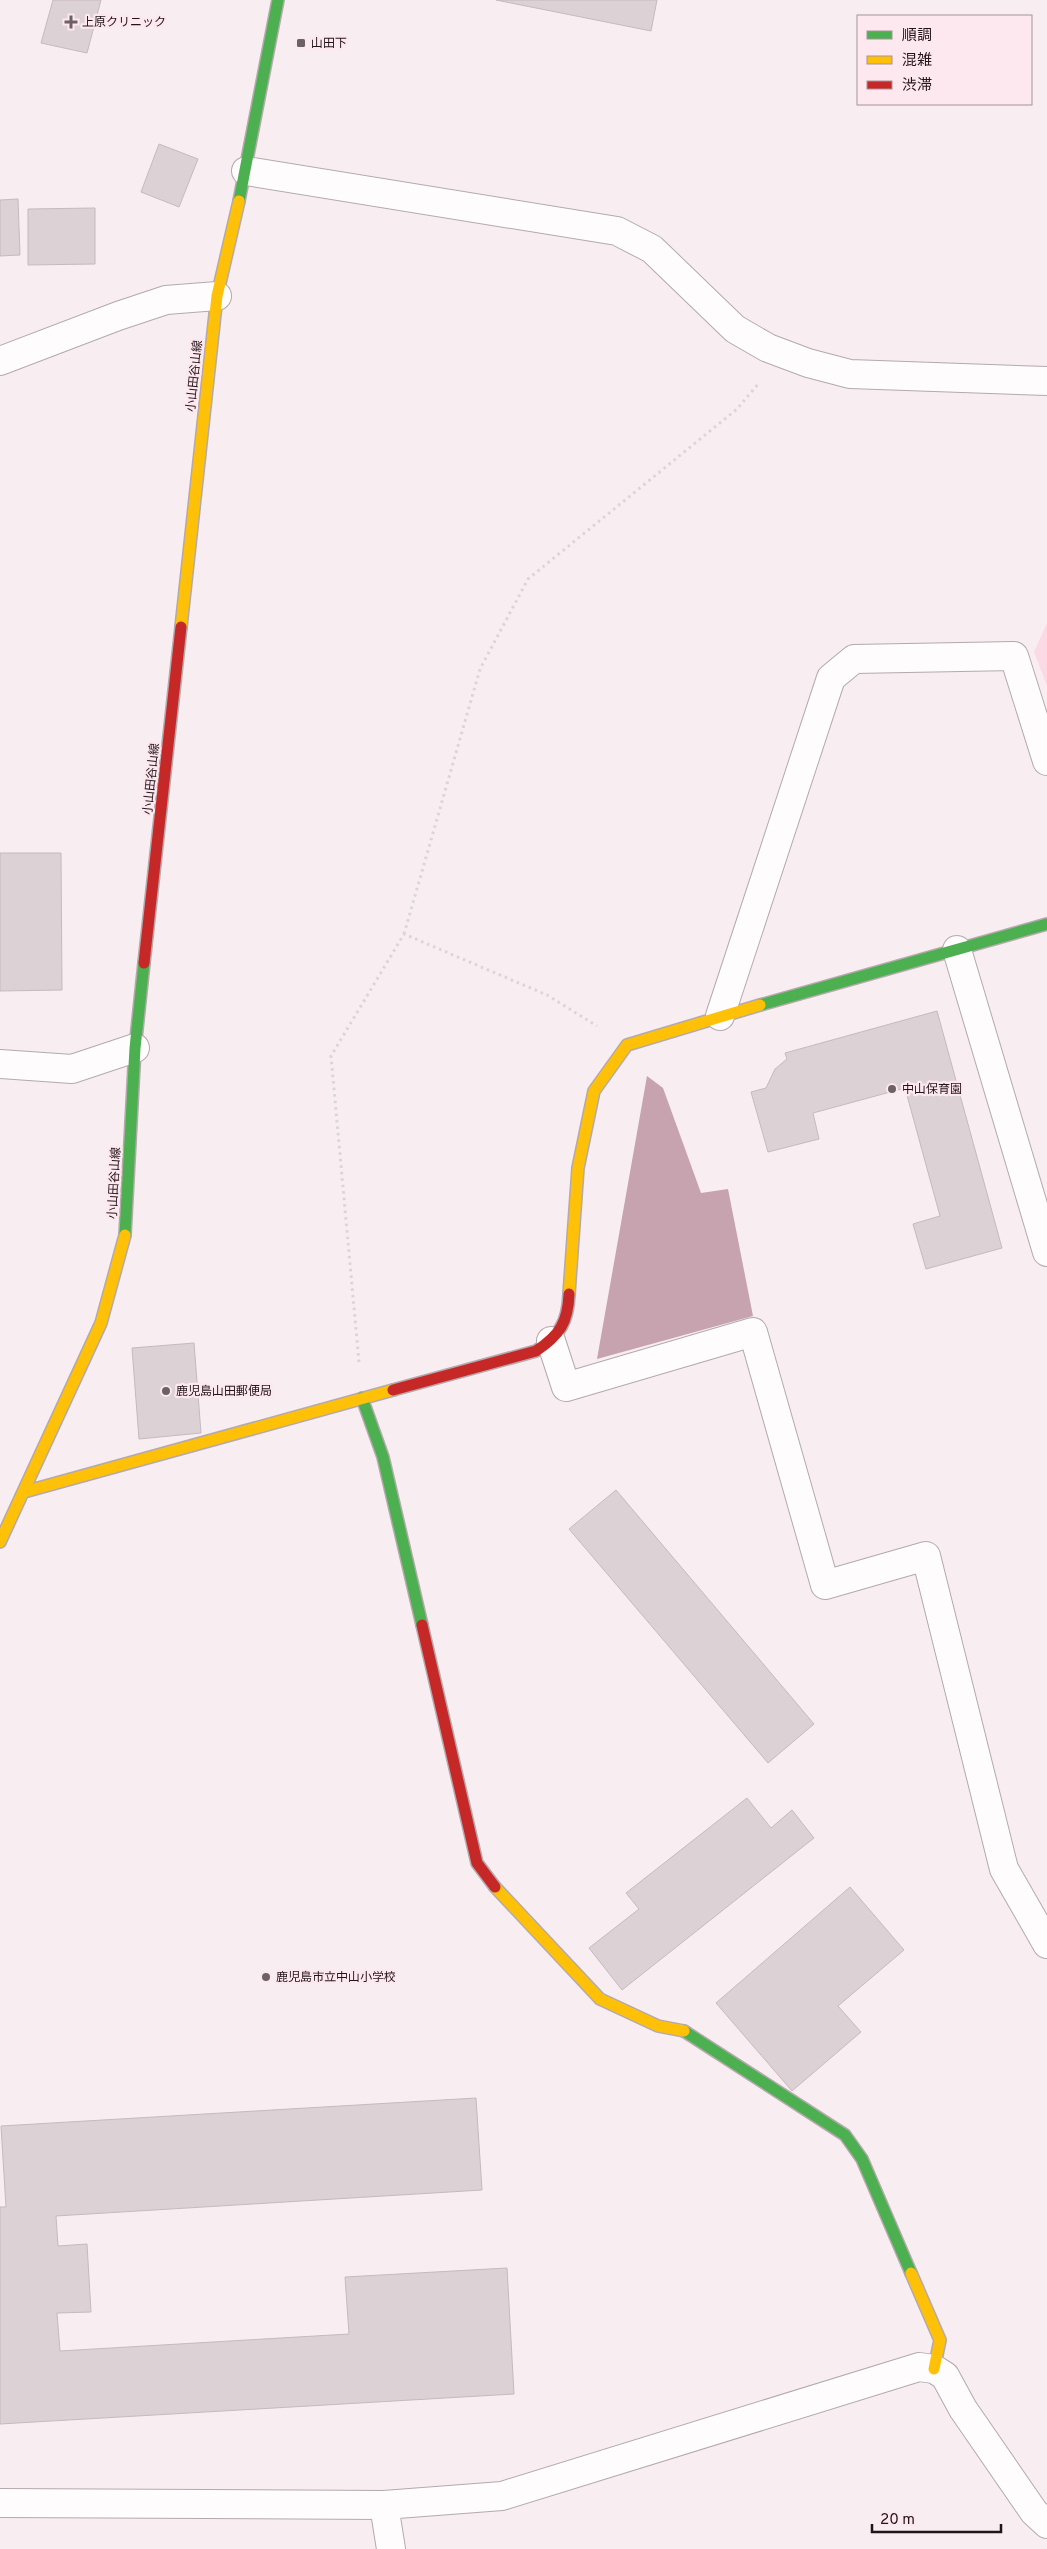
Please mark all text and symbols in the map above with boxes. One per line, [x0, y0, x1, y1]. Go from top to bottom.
marker: 上原クリニック [64, 15, 78, 29]
place label: 上原クリニック [82, 15, 166, 31]
legend [857, 15, 1032, 105]
text: 順調 [902, 27, 932, 46]
place label: 山田下 [311, 36, 347, 52]
marker: 山田下 [295, 37, 307, 49]
text: 混雑 [902, 52, 932, 71]
text: 渋滞 [902, 77, 932, 96]
street label: 小山田谷山線 [183, 339, 207, 413]
street label: 小山田谷山線 [140, 742, 164, 816]
place label: 中山保育園 [902, 1082, 962, 1098]
marker: 中山保育園 [886, 1083, 898, 1095]
street label: 小山田谷山線 [105, 1147, 125, 1219]
place label: 鹿児島山田郵便局 [176, 1384, 272, 1400]
marker: 鹿児島山田郵便局 [160, 1385, 172, 1397]
place label: 鹿児島市立中山小学校 [276, 1970, 396, 1986]
marker: 鹿児島市立中山小学校 [260, 1971, 272, 1983]
scale bar [872, 2502, 1001, 2534]
text: 20 m [880, 2511, 915, 2530]

